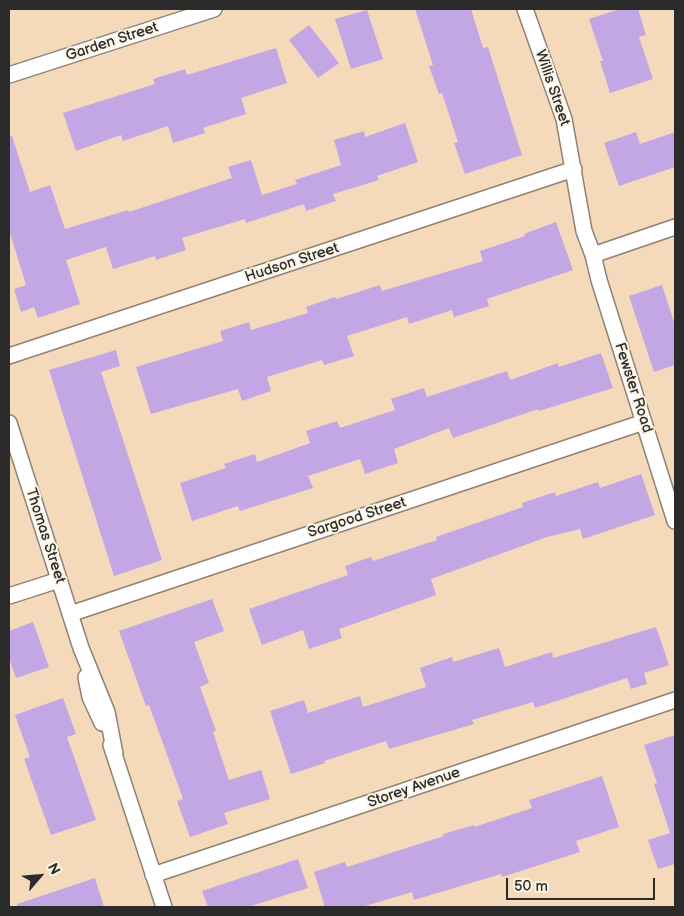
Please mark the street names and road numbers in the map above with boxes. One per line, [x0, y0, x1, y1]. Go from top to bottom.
street label: Garden Street [64, 19, 160, 65]
street label: Willis Street [531, 48, 573, 128]
street label: Hudson Street [243, 239, 341, 287]
street label: Fewster Road [610, 341, 656, 435]
street label: Thomas Street [21, 486, 69, 586]
street label: Sargood Street [306, 494, 408, 542]
street label: Storey Avenue [365, 764, 463, 812]

